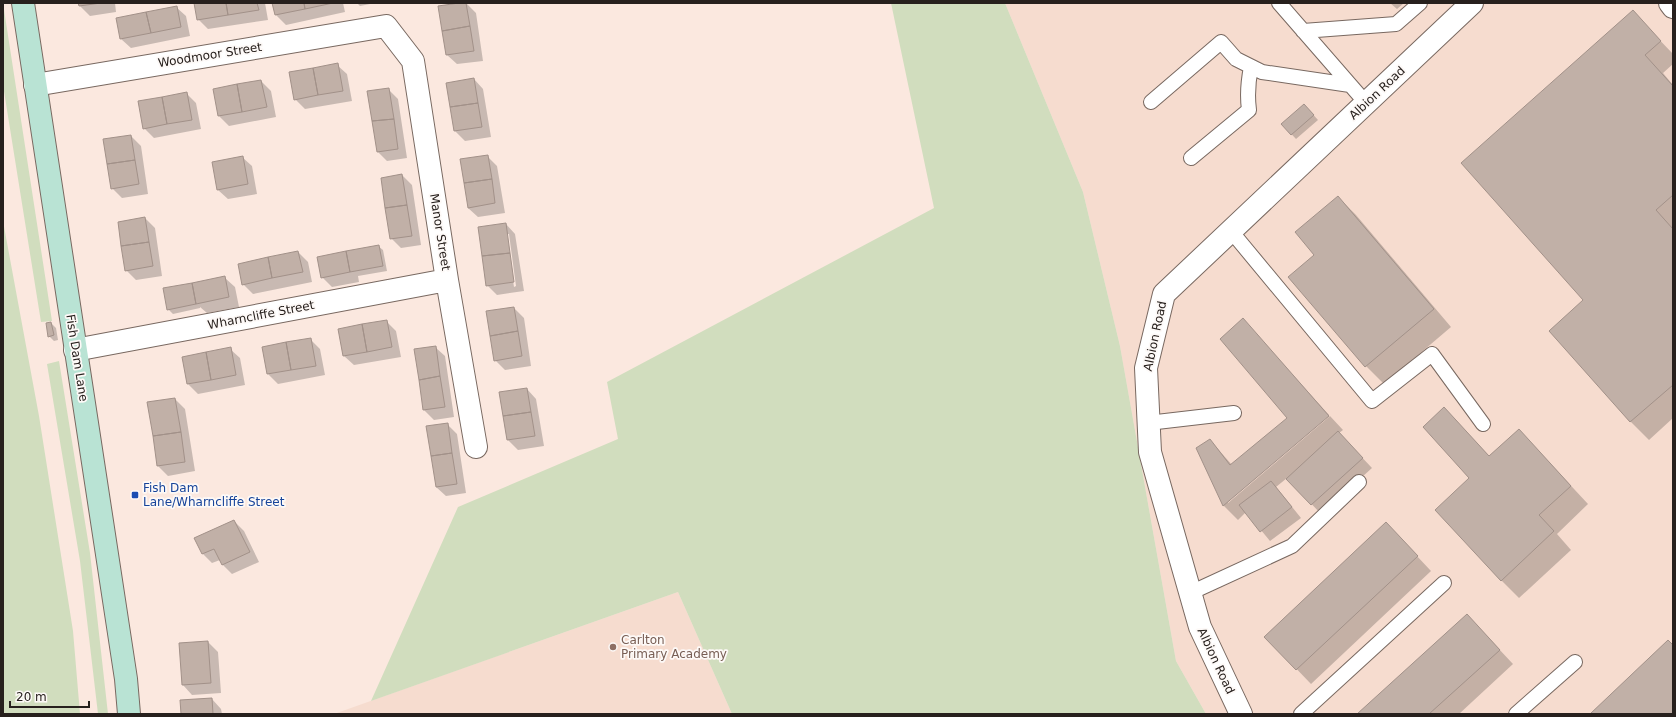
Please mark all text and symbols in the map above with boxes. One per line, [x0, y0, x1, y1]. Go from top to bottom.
street label: Woodmoor Street [157, 40, 263, 70]
street label: Albion Road [1346, 64, 1408, 122]
street label: Manor Street [427, 192, 453, 272]
street label: Wharncliffe Street [206, 298, 316, 332]
street label: Albion Road [1141, 300, 1169, 372]
street label: Fish Dam Lane [63, 313, 91, 403]
place label: Fish Dam Lane/Wharncliffe Street [143, 481, 285, 509]
marker: Fish Dam Lane/Wharncliffe Street [130, 490, 140, 500]
street label: Albion Road [1195, 626, 1237, 696]
place label: Carlton Primary Academy [621, 633, 727, 661]
marker: Carlton Primary Academy [608, 642, 618, 652]
scale bar [10, 683, 89, 709]
text: 20 m [16, 690, 47, 704]

